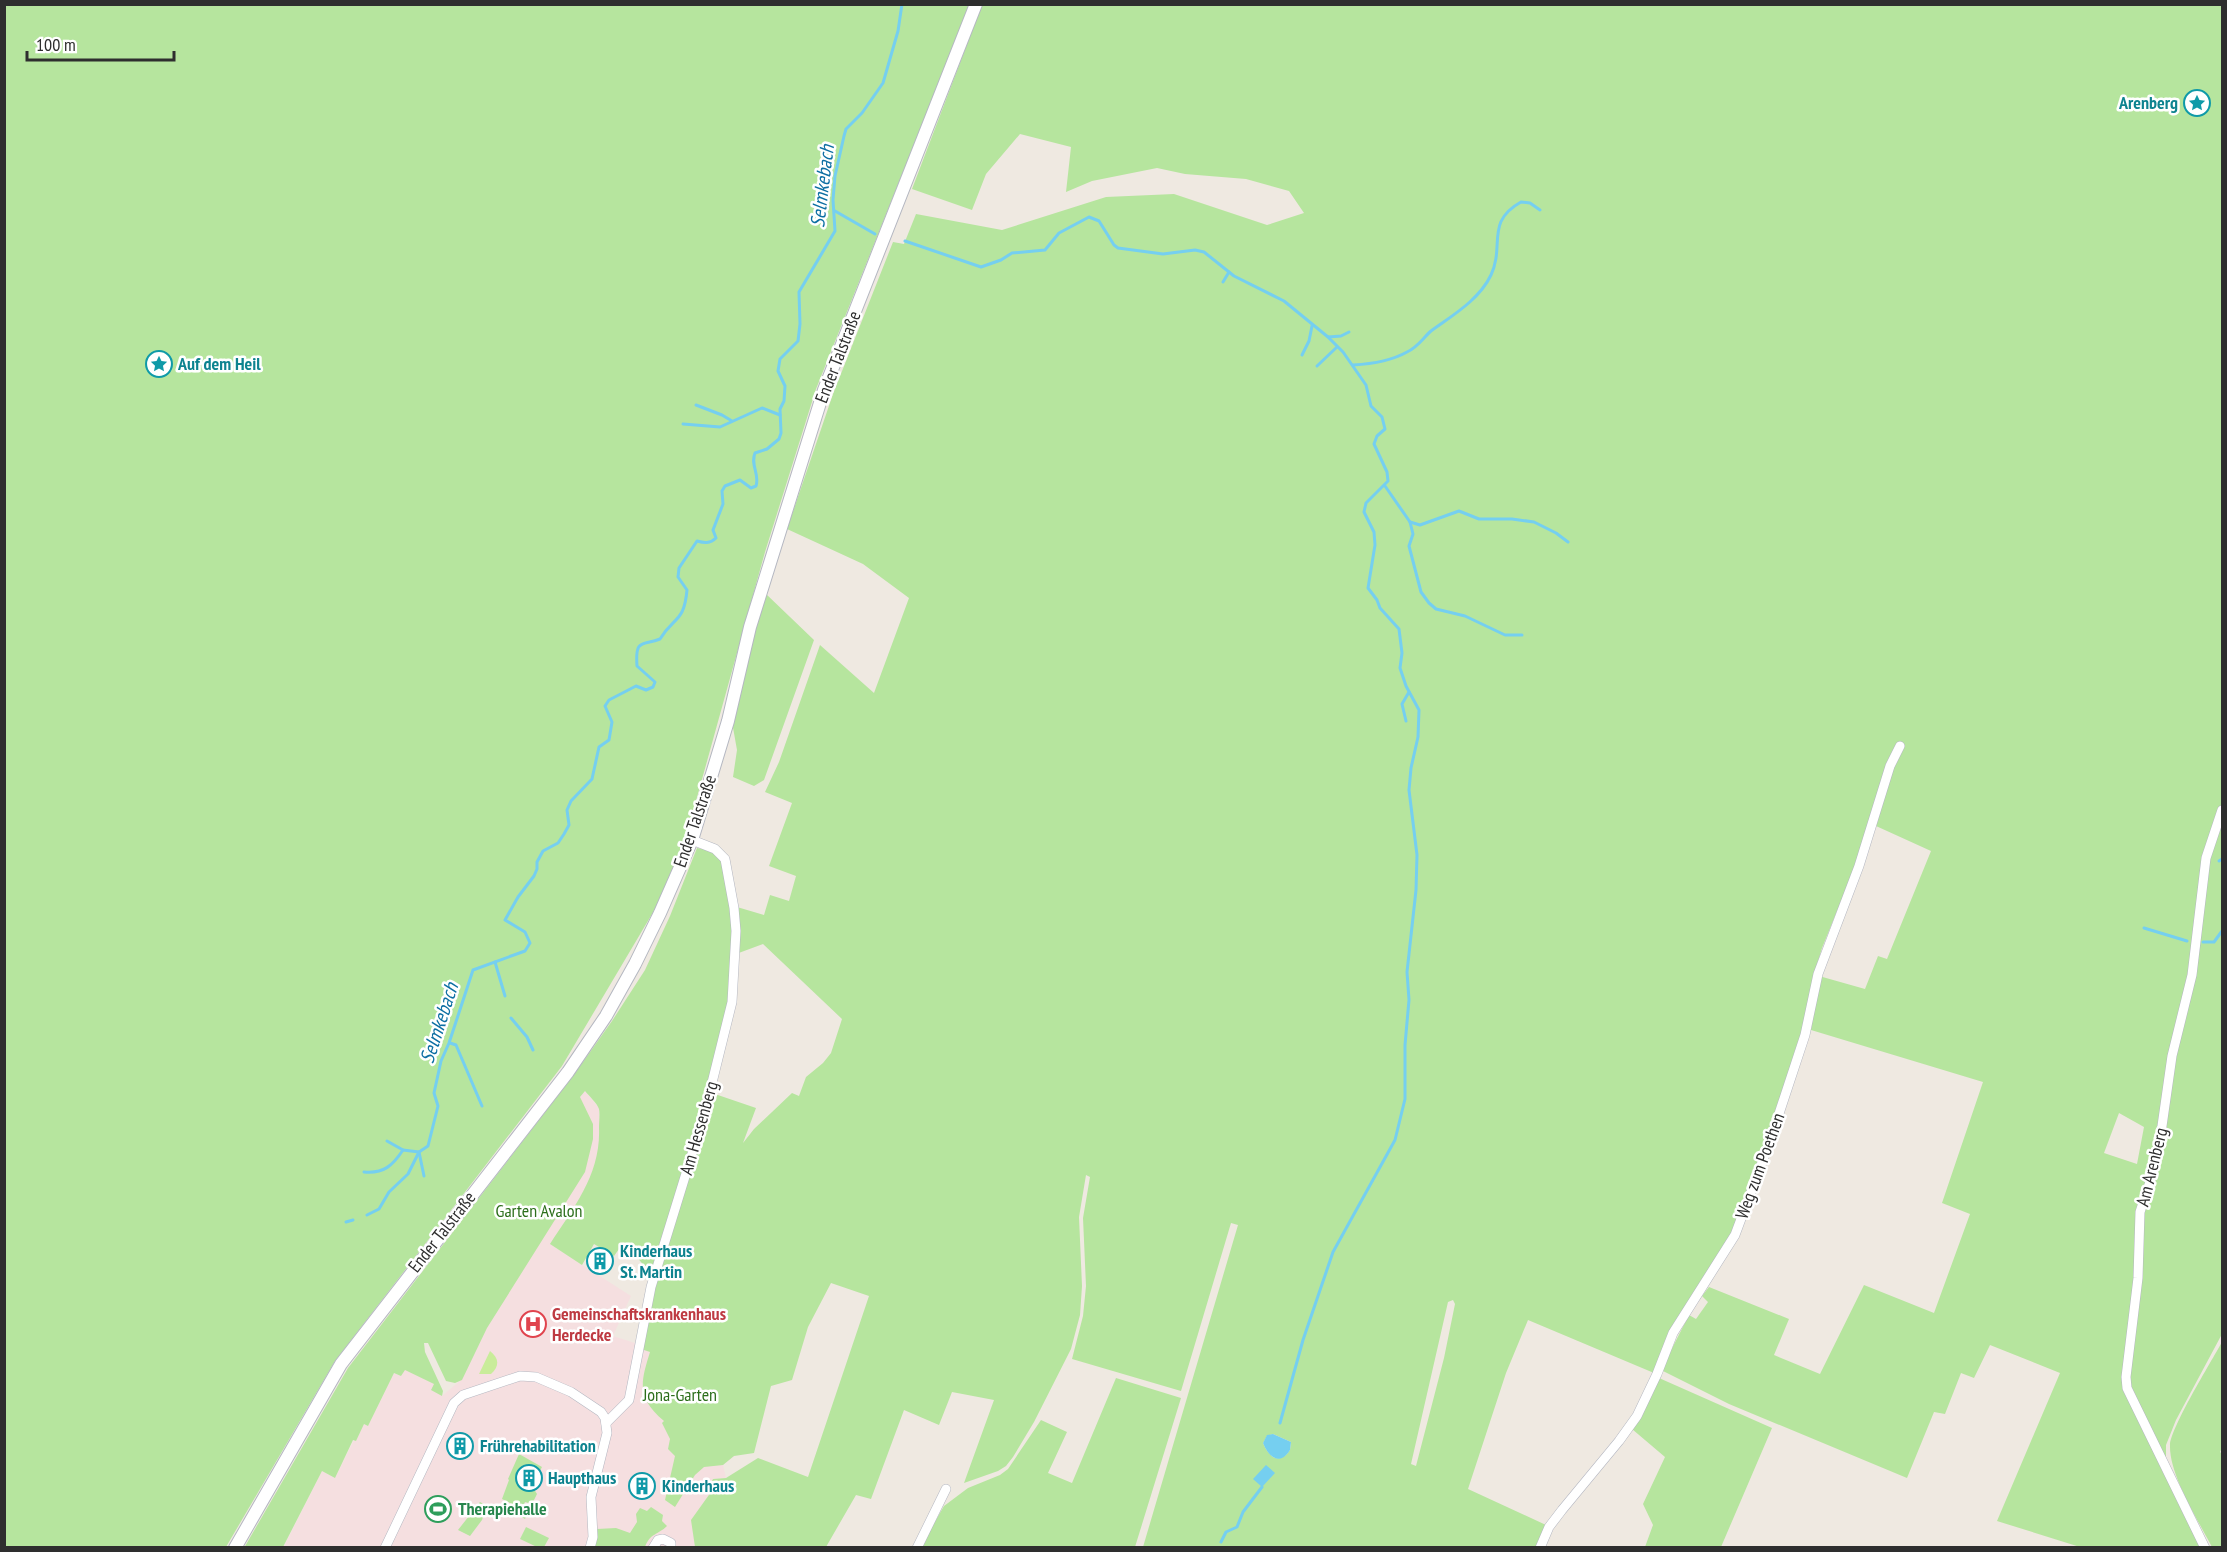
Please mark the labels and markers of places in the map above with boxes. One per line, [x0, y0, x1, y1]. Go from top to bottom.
place icon: Arenberg [2182, 88, 2212, 118]
place label: Arenberg [2118, 91, 2178, 114]
place icon: Auf dem Heil [144, 349, 174, 379]
place label: Auf dem Heil [177, 352, 261, 375]
place label: Kinderhaus St. Martin [620, 1239, 692, 1283]
building icon: Kinderhaus St. Martin [585, 1246, 615, 1276]
place label: Gemeinschaftskrankenhaus Herdecke [552, 1302, 726, 1346]
hospital icon: Gemeinschaftskrankenhaus Herdecke [518, 1309, 548, 1339]
building icon: Frührehabilitation [445, 1431, 475, 1461]
place label: Frührehabilitation [480, 1434, 596, 1457]
building icon: Haupthaus [514, 1463, 544, 1493]
place label: Haupthaus [548, 1466, 616, 1489]
building icon: Kinderhaus [627, 1471, 657, 1501]
place label: Kinderhaus [662, 1474, 734, 1497]
sports icon: Therapiehalle [423, 1494, 453, 1524]
place label: Therapiehalle [458, 1497, 547, 1520]

